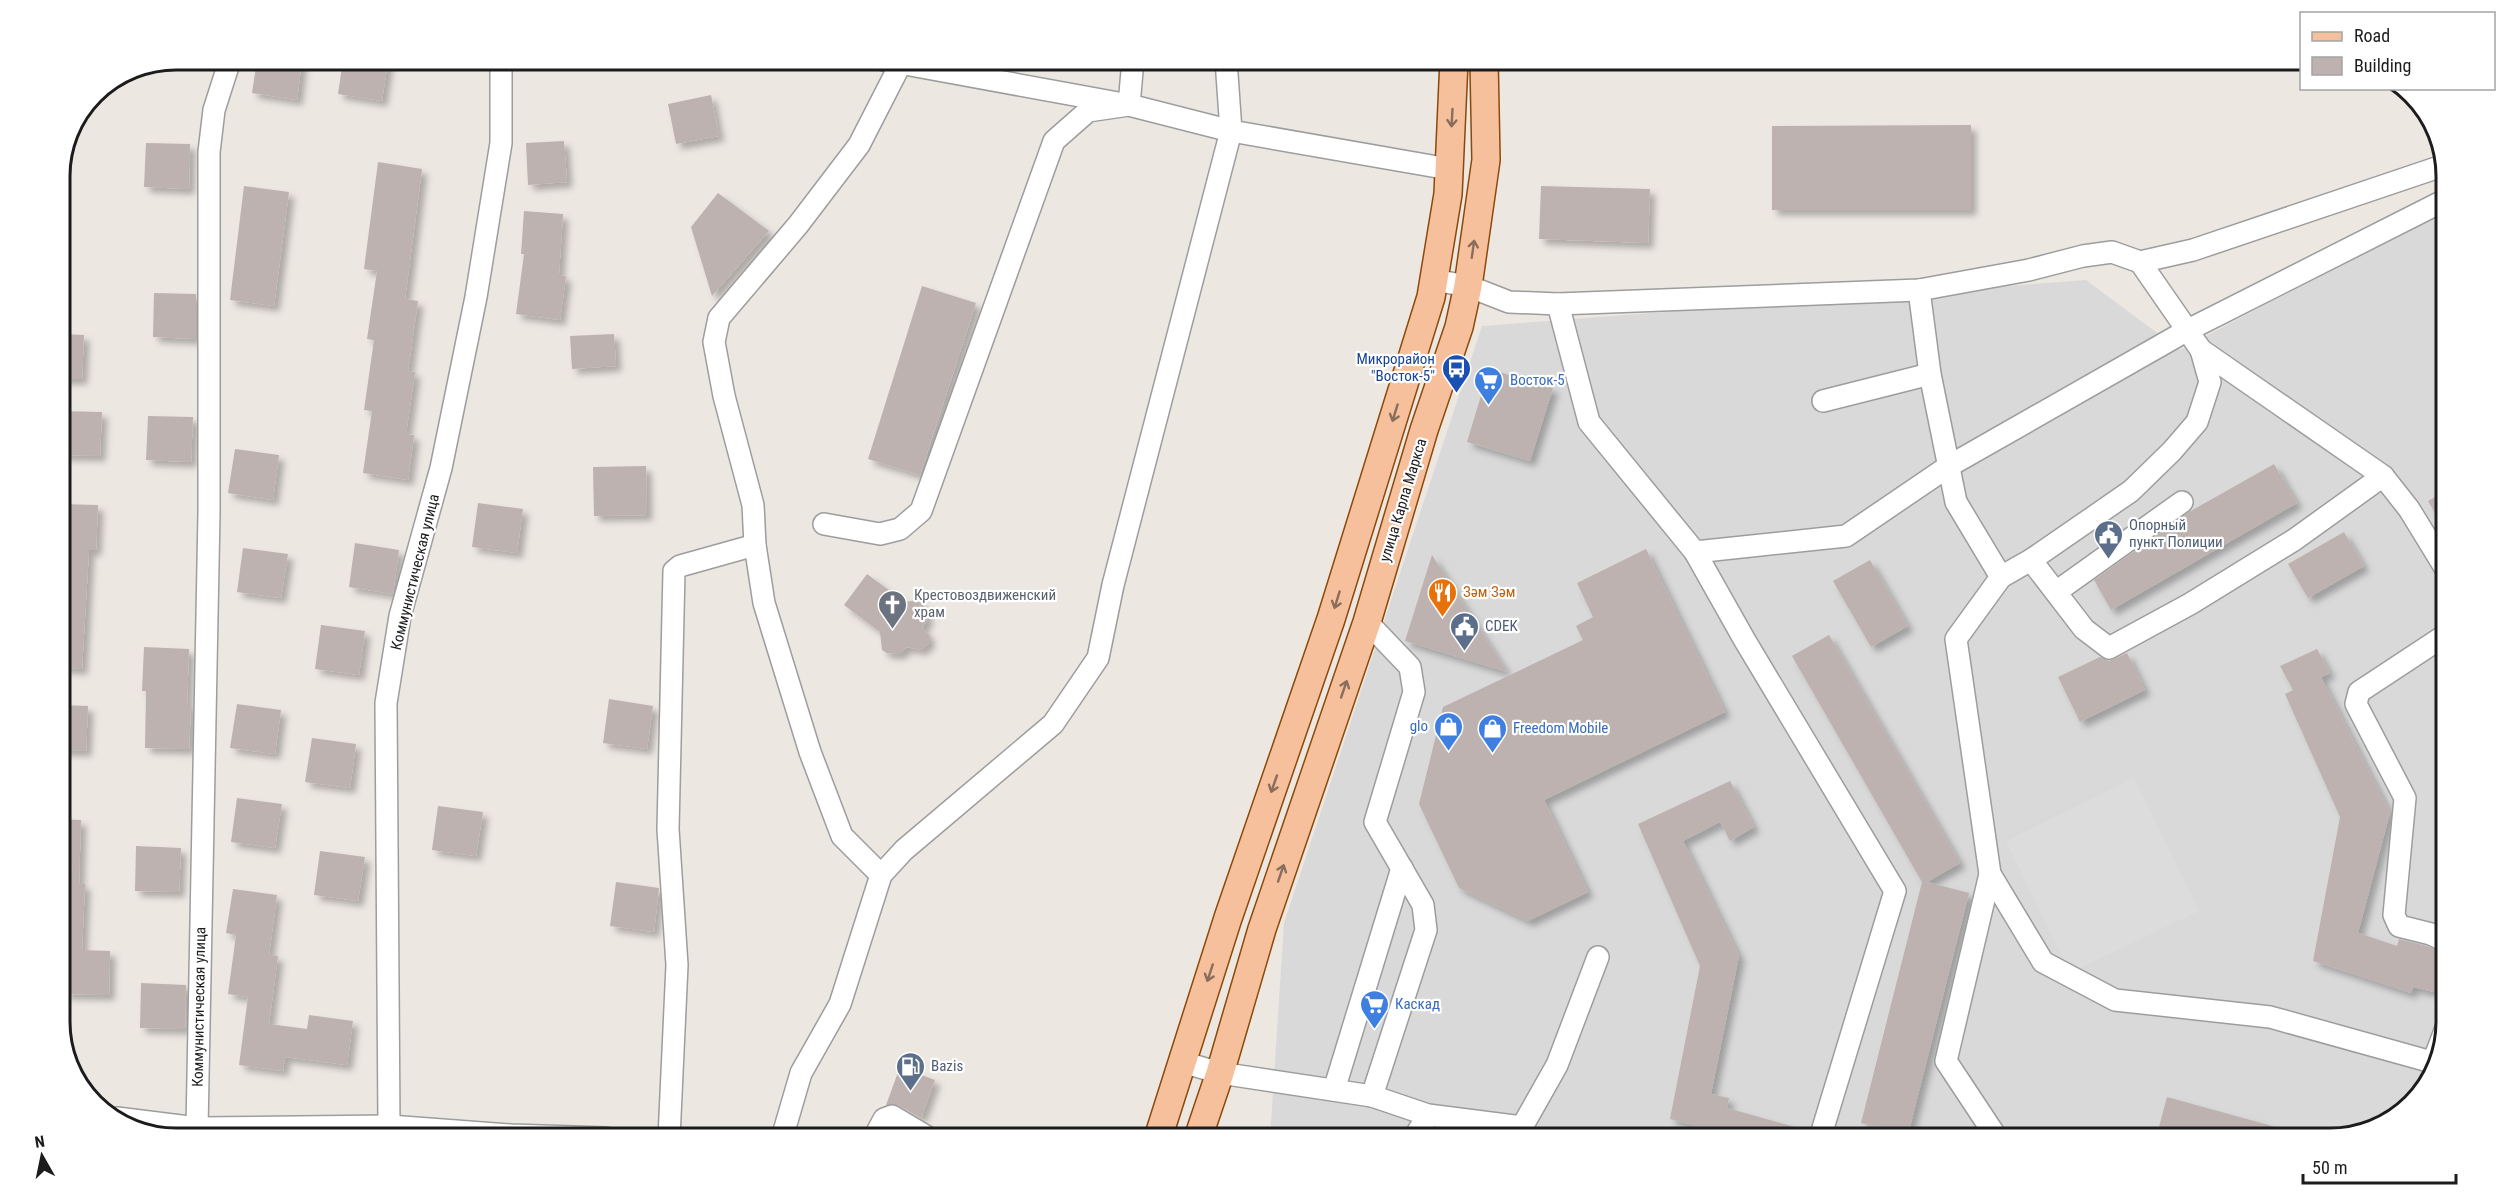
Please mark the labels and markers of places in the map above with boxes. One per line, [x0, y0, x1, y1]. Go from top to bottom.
place label: Микрорайон "Восток-5" [1357, 350, 1435, 385]
bus stop icon: Микрорайон "Восток-5" [1440, 352, 1472, 394]
supermarket icon: Восток-5 [1473, 364, 1505, 406]
place label: Восток-5 [1510, 371, 1565, 389]
place label: Опорный пункт Полиции [2129, 516, 2223, 551]
public building icon: Опорный пункт Полиции [2092, 518, 2124, 560]
restaurant icon: Зәм Зәм [1426, 576, 1458, 618]
place label: Зәм Зәм [1463, 583, 1515, 601]
place label: Крестовоздвиженский храм [914, 586, 1056, 621]
church icon: Крестовоздвиженский храм [877, 588, 909, 630]
public building icon: CDEK [1448, 610, 1480, 652]
place label: CDEK [1485, 617, 1519, 635]
shop icon: glo [1433, 710, 1465, 752]
shop icon: Freedom Mobile [1476, 712, 1508, 754]
place label: glo [1410, 717, 1428, 735]
place label: Freedom Mobile [1513, 719, 1608, 737]
supermarket icon: Каскад [1358, 988, 1390, 1030]
place label: Каскад [1395, 995, 1440, 1013]
fuel station icon: Bazis [894, 1050, 926, 1092]
place label: Bazis [931, 1057, 963, 1075]

